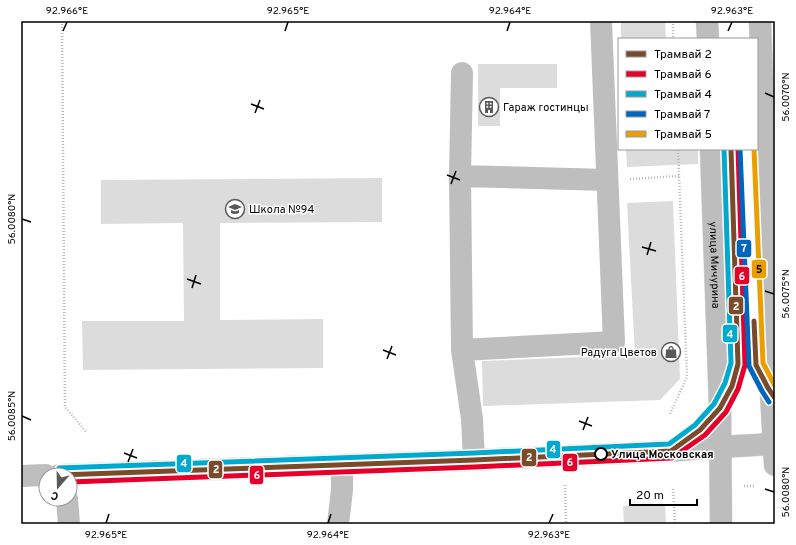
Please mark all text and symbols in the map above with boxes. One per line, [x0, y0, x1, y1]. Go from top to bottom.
text: 92.966°E [46, 5, 88, 18]
text: 92.965°E [267, 5, 309, 18]
text: 92.964°E [489, 5, 531, 18]
text: 92.963°E [711, 5, 753, 18]
legend [618, 38, 758, 150]
text: Трамвай 2 [654, 47, 712, 63]
text: Трамвай 6 [654, 67, 712, 83]
text: 56.0070°N [780, 72, 793, 122]
text: Трамвай 4 [654, 87, 712, 103]
building icon: Гараж гостинцы [478, 96, 500, 118]
place label: Гараж гостинцы [503, 101, 589, 115]
text: Трамвай 7 [654, 107, 710, 123]
text: Трамвай 5 [654, 127, 712, 143]
text: 56.0080°N [6, 194, 19, 244]
school or university icon: Школа №94 [224, 198, 246, 220]
place label: Школа №94 [249, 203, 314, 217]
street label: улица Мичурина [706, 221, 723, 309]
line badge: 7 [736, 239, 752, 258]
text: 7 [741, 242, 747, 256]
line badge: 5 [751, 259, 767, 279]
text: 5 [756, 263, 763, 277]
line badge: 6 [734, 266, 750, 285]
text: 56.0075°N [780, 269, 793, 319]
text: 6 [739, 270, 746, 284]
line badge: 2 [728, 296, 744, 315]
text: 2 [733, 300, 739, 314]
line badge: 4 [722, 324, 738, 343]
text: 4 [726, 328, 734, 342]
shop icon: Радуга Цветов [660, 341, 682, 363]
place label: Радуга Цветов [581, 346, 657, 360]
text: 56.0085°N [6, 391, 19, 441]
line badge: 4 [546, 440, 561, 459]
text: 4 [549, 443, 557, 457]
marker: Улица Московская [594, 447, 608, 461]
line badge: 2 [521, 448, 537, 467]
place label: Улица Московская [611, 448, 714, 462]
text: 2 [526, 451, 532, 465]
line badge: 6 [562, 453, 578, 472]
line badge: 4 [176, 454, 192, 473]
text: 6 [567, 456, 574, 470]
text: 4 [180, 457, 188, 471]
line badge: 2 [208, 460, 223, 479]
text: 2 [213, 463, 219, 477]
line badge: 6 [249, 465, 264, 485]
north arrow [38, 467, 78, 507]
text: 56.0080°N [780, 467, 793, 517]
text: 6 [254, 469, 261, 483]
scale bar [630, 481, 697, 507]
text: С [49, 488, 61, 503]
text: 20 m [636, 488, 664, 504]
text: 92.965°E [85, 529, 127, 542]
text: 92.964°E [307, 529, 349, 542]
text: 92.963°E [528, 529, 570, 542]

